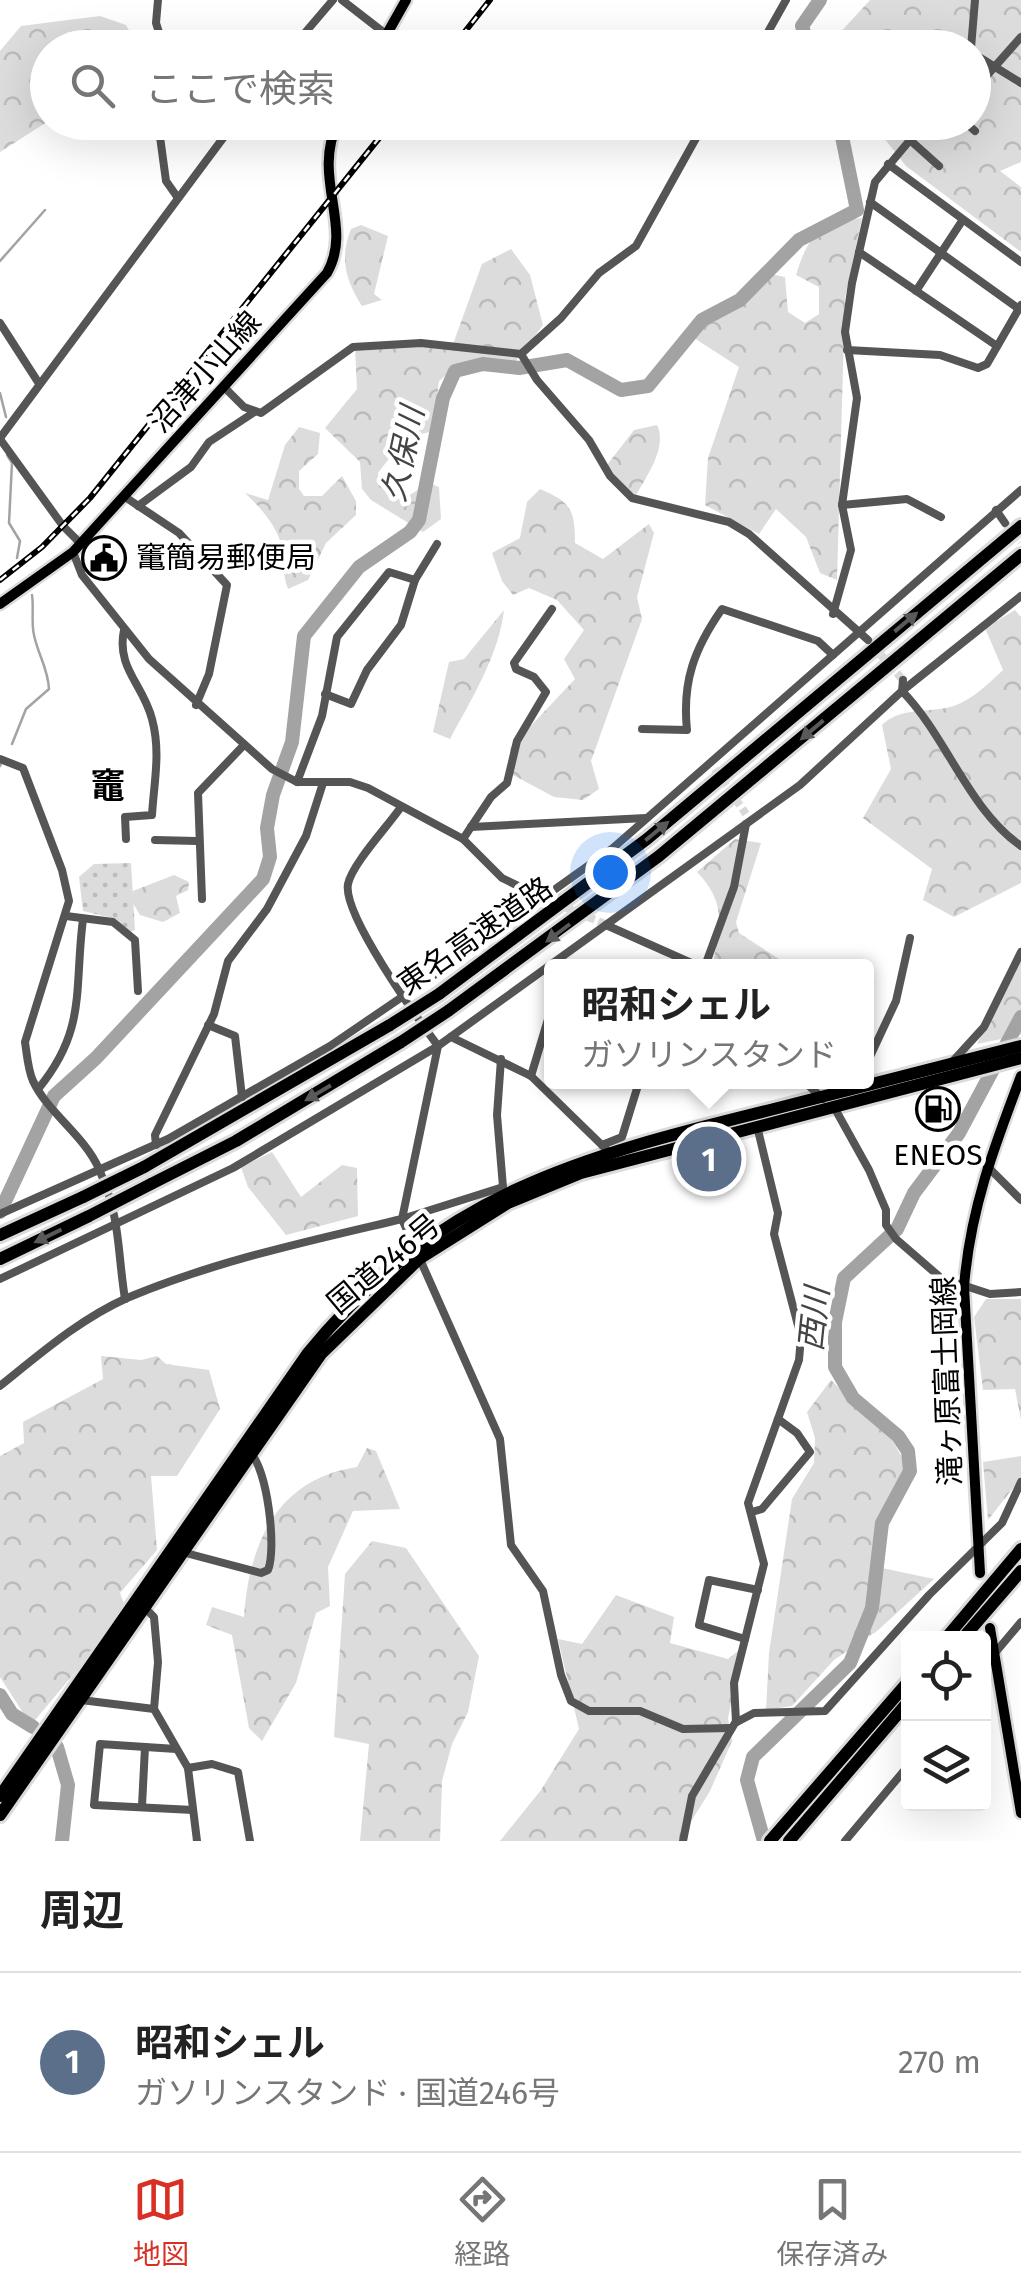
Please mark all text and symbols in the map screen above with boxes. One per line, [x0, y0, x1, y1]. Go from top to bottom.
search box [30, 30, 991, 140]
icon: search [65, 58, 120, 113]
text: ここで検索 [145, 66, 335, 112]
street label: 沼津小山線 [141, 304, 269, 440]
water label: 久保川 [374, 400, 432, 505]
public building icon: 竃簡易郵便局 [81, 535, 127, 581]
place label: 竃簡易郵便局 [136, 540, 316, 576]
one-way arrow [893, 612, 918, 633]
one-way arrow [800, 719, 825, 741]
district label: 竈 [90, 765, 126, 807]
one-way arrow [644, 821, 669, 842]
your location [585, 847, 636, 898]
street label: 東名高速道路 [391, 870, 559, 1002]
one-way arrow [545, 922, 571, 942]
popup [544, 959, 874, 1089]
text: 昭和シェル [581, 982, 771, 1028]
text: ガソリンスタンド [581, 1036, 837, 1074]
one-way arrow [304, 1084, 332, 1101]
fuel station icon: ENEOS [915, 1086, 961, 1132]
pin: 1 [676, 1122, 742, 1196]
place label: ENEOS [893, 1137, 983, 1173]
street label: 国道246号 [320, 1207, 448, 1321]
one-way arrow [33, 1228, 62, 1245]
street label: 滝ヶ原富士岡線 [925, 1275, 969, 1487]
water label: 西川 [792, 1282, 837, 1353]
map controls [901, 1631, 991, 1811]
button: locate [901, 1631, 991, 1721]
button: layers [901, 1721, 991, 1811]
text: 周辺 [40, 1886, 124, 1936]
text: 昭和シェル [135, 2020, 325, 2066]
text: 1 [65, 2043, 80, 2081]
text: 270 m [898, 2043, 981, 2081]
text: ガソリンスタンド · 国道246号 [135, 2074, 560, 2112]
tab: 地図 [133, 2172, 189, 2272]
tab: 経路 [454, 2172, 510, 2272]
tab: 保存済み [776, 2172, 888, 2272]

